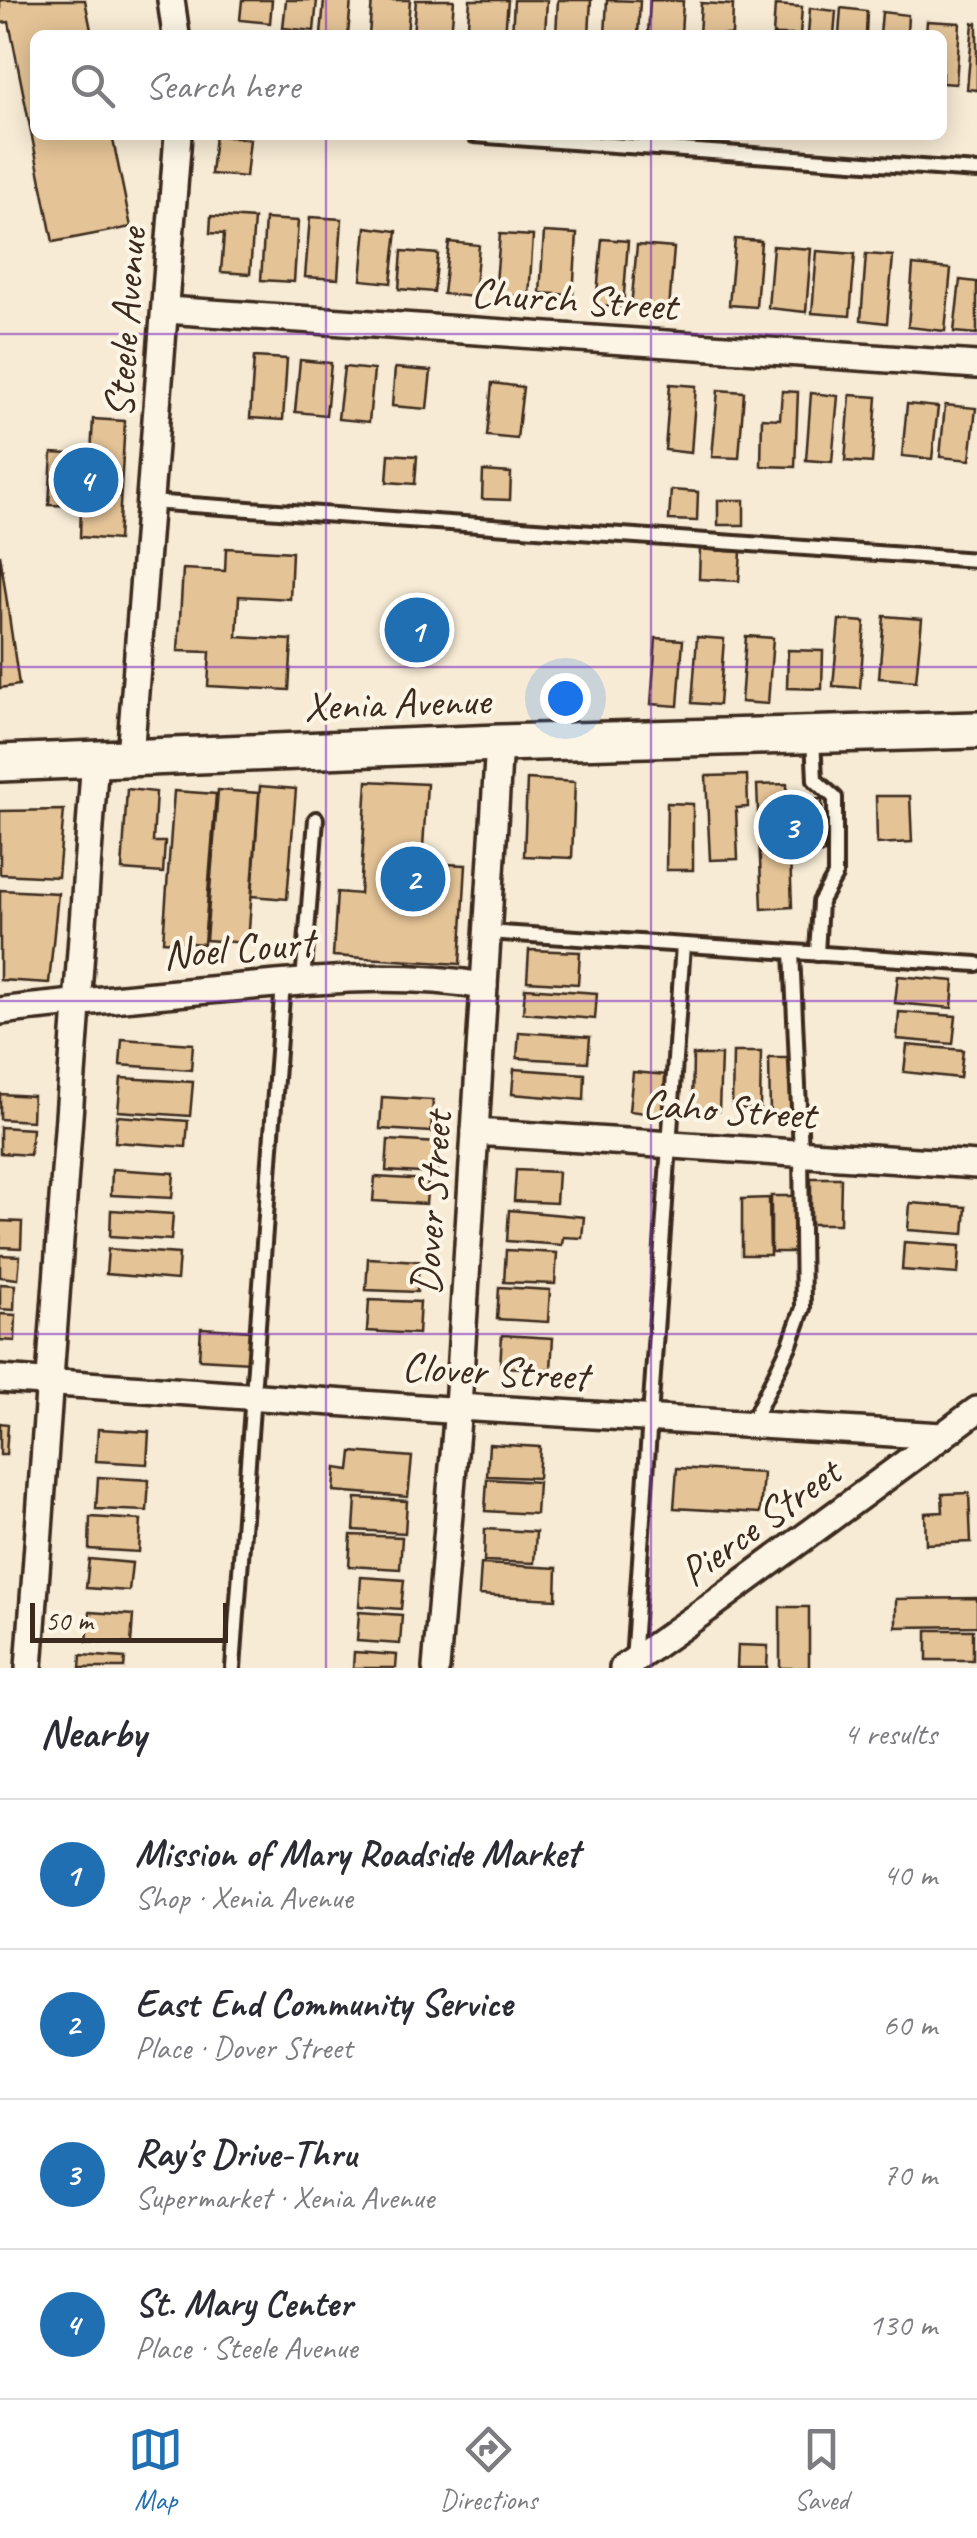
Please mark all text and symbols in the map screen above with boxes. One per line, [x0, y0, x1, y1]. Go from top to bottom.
search box [30, 30, 947, 140]
icon: search [65, 58, 120, 113]
text: Search here [145, 62, 300, 109]
street label: Steele Avenue [92, 224, 159, 420]
street label: Church Street [469, 266, 683, 333]
pin: 4 [54, 442, 118, 518]
pin: 1 [384, 592, 450, 668]
your location [540, 673, 591, 724]
street label: Xenia Avenue [303, 674, 493, 733]
pin: 3 [758, 790, 824, 864]
pin: 2 [380, 842, 446, 916]
street label: Noel Court [161, 915, 320, 981]
street label: Caho Street [641, 1077, 821, 1142]
street label: Dover Street [399, 1106, 465, 1296]
street label: Clover Street [401, 1340, 594, 1403]
street label: Pierce Street [669, 1444, 854, 1598]
scale bar [30, 1598, 228, 1642]
text: 50 m [45, 1603, 93, 1638]
text: Nearby [40, 1707, 146, 1760]
text: 4 results [843, 1713, 937, 1754]
text: Mission of Mary Roadside Market [135, 1830, 579, 1877]
text: 1 [65, 1854, 80, 1895]
text: 40 m [883, 1854, 937, 1895]
text: Shop · Xenia Avenue [135, 1877, 353, 1918]
text: East End Community Service [135, 1980, 512, 2027]
text: 2 [65, 2004, 80, 2045]
text: 60 m [883, 2004, 937, 2045]
text: Place · Dover Street [135, 2027, 352, 2068]
text: Ray's Drive-Thru [135, 2130, 356, 2177]
text: 3 [65, 2154, 80, 2195]
text: 70 m [883, 2154, 937, 2195]
text: Supermarket · Xenia Avenue [135, 2177, 434, 2218]
text: St. Mary Center [135, 2280, 352, 2327]
text: 4 [65, 2304, 80, 2345]
text: 130 m [868, 2304, 937, 2345]
text: Place · Steele Avenue [135, 2327, 358, 2368]
tab: Map [128, 2422, 183, 2517]
tab: Directions [440, 2422, 537, 2517]
tab: Saved [794, 2422, 849, 2517]

